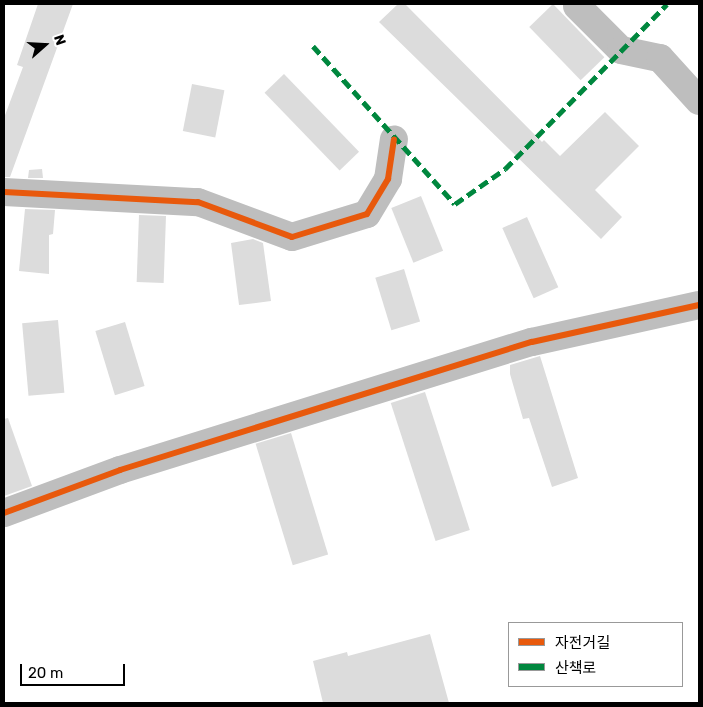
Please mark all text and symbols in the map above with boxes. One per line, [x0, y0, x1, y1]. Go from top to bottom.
north arrow [20, 20, 70, 70]
text: N [50, 32, 69, 47]
legend [508, 622, 683, 687]
text: 자전거길 [555, 634, 610, 652]
scale bar [22, 654, 128, 686]
text: 산책로 [555, 659, 596, 677]
text: 20 m [28, 664, 63, 682]

